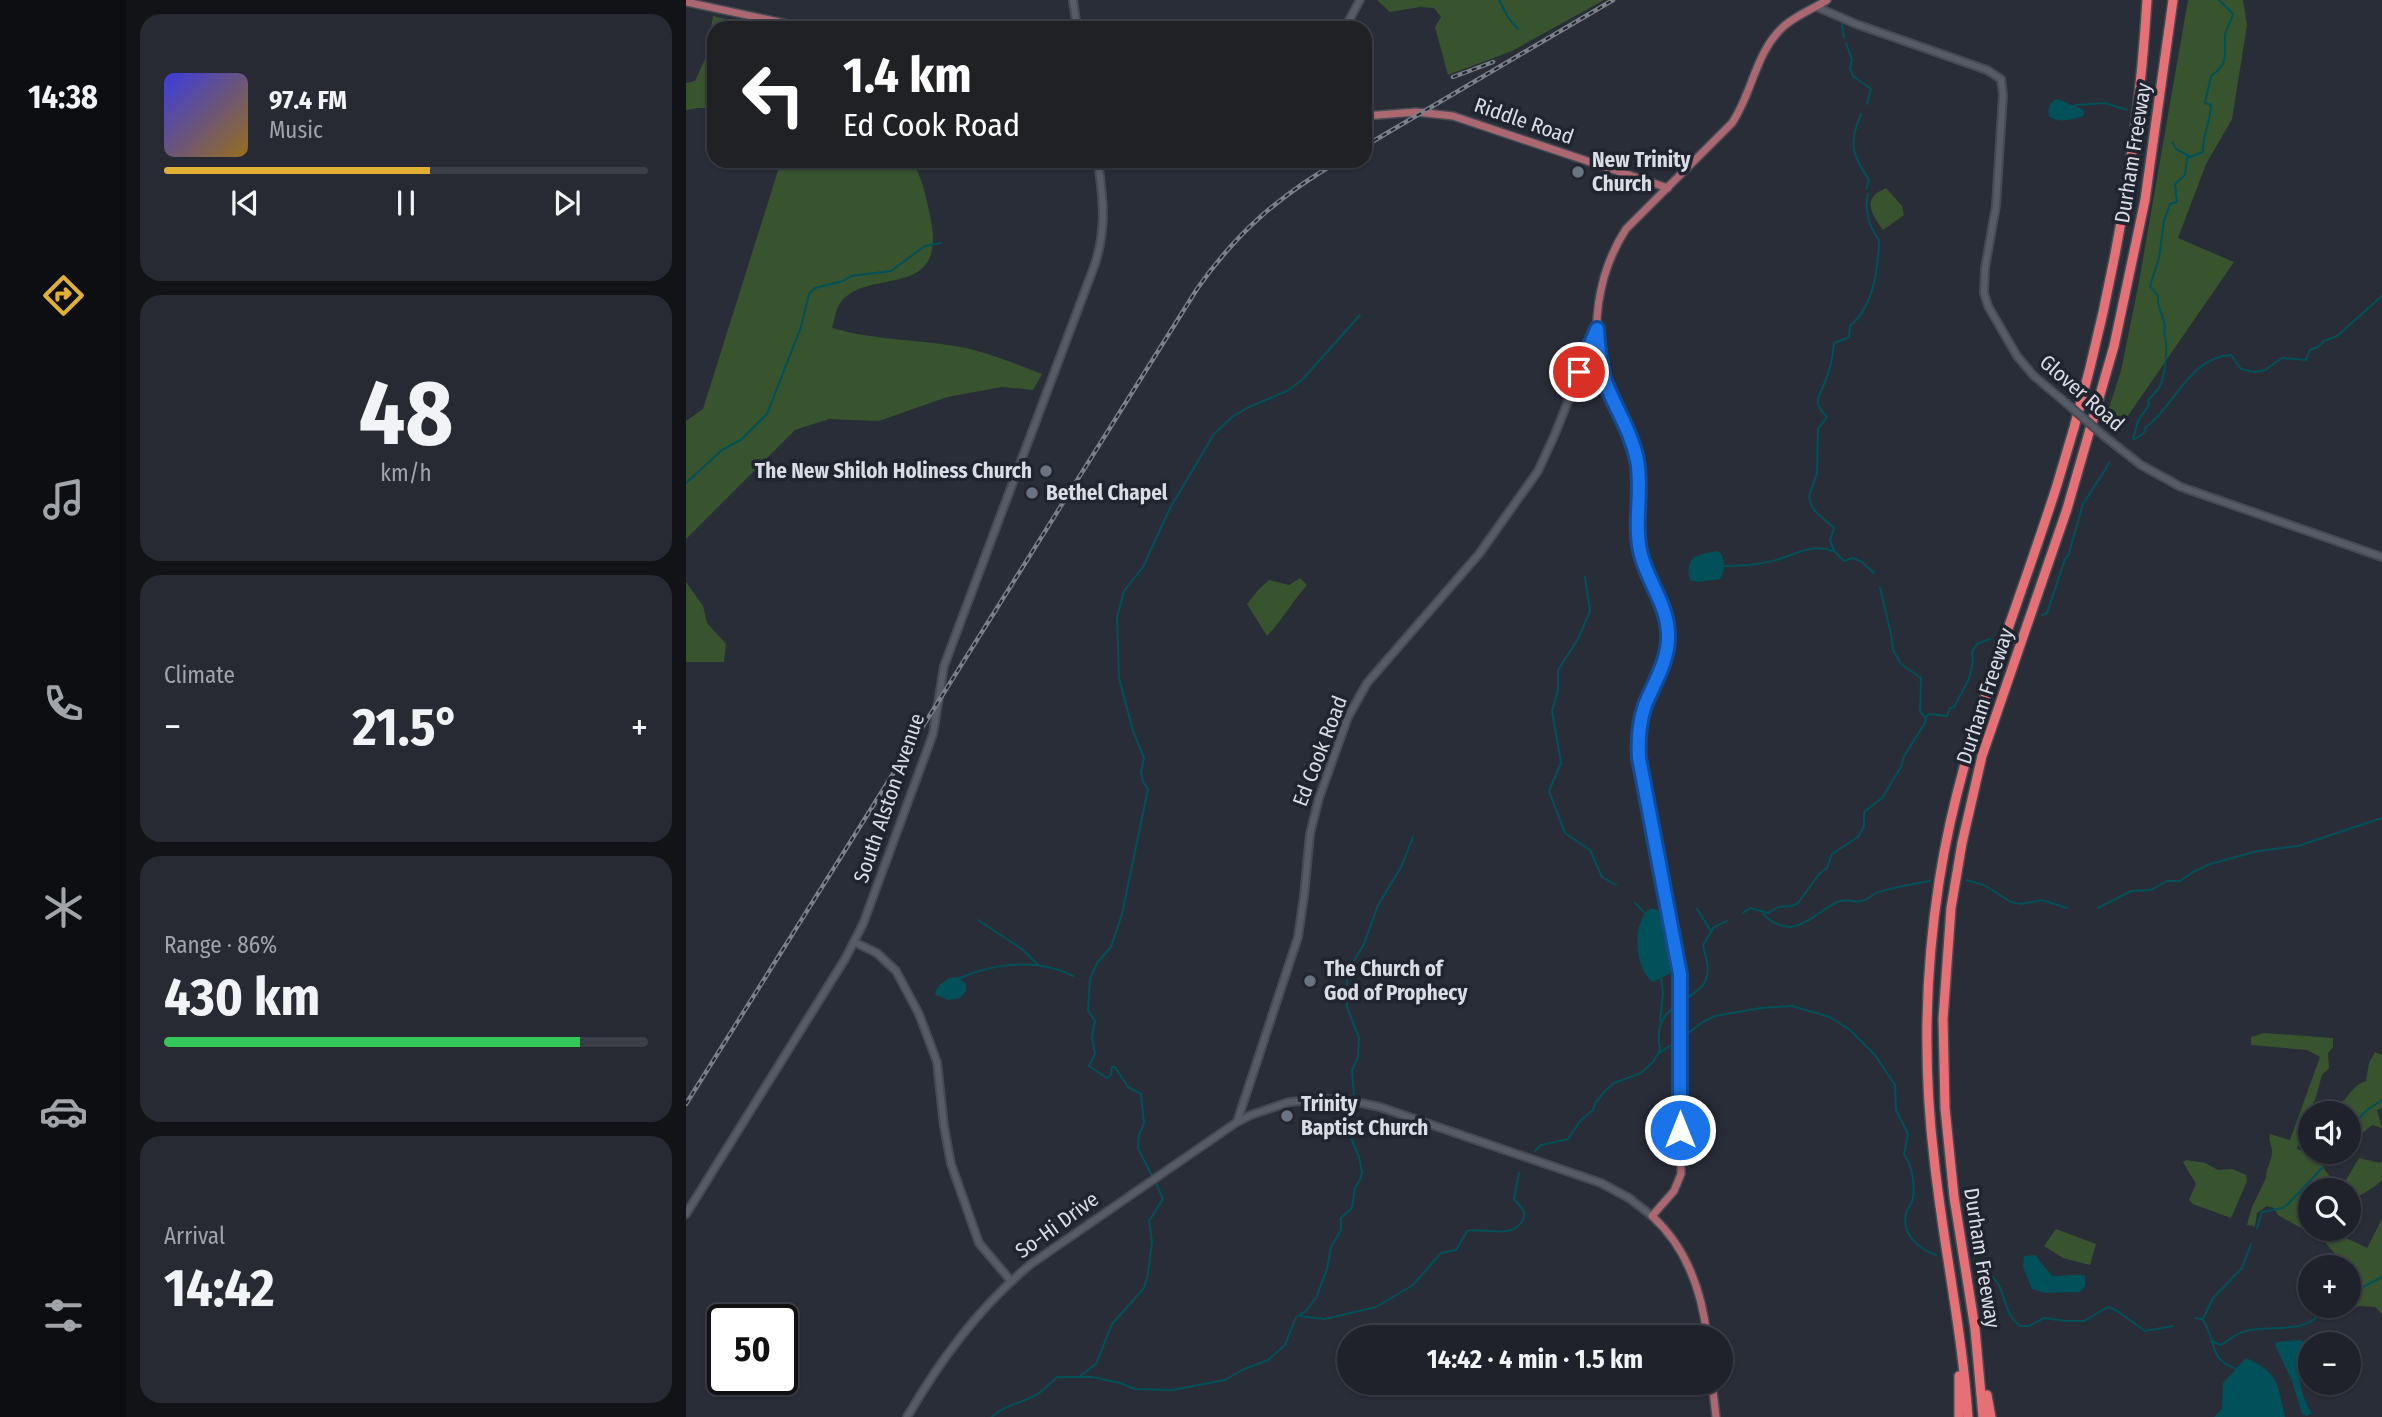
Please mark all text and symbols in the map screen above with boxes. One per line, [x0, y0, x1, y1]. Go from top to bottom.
text: 1.4 km [843, 46, 972, 105]
icon: left [728, 49, 819, 140]
text: 14:38 [28, 78, 98, 116]
street label: Durham Freeway [2109, 80, 2157, 225]
text: 97.4 FM [269, 85, 347, 116]
street label: Riddle Road [1471, 92, 1577, 150]
text: Ed Cook Road [843, 106, 1020, 144]
text: Music [269, 116, 323, 144]
place label: New Trinity Church [1592, 147, 1692, 197]
marker: New Trinity Church [1570, 164, 1586, 180]
icon: previous [226, 184, 264, 222]
icon: pause [387, 184, 425, 222]
icon: next [548, 184, 586, 222]
icon: directions [39, 271, 88, 320]
pin [1549, 342, 1609, 402]
street label: Glover Road [2034, 349, 2130, 437]
icon: arrive [1560, 353, 1598, 391]
text: 48 [359, 359, 453, 468]
place label: The New Shiloh Holiness Church [755, 458, 1032, 484]
text: km/h [380, 459, 432, 487]
marker: The New Shiloh Holiness Church [1038, 463, 1054, 479]
icon: music [39, 475, 88, 524]
place label: Bethel Chapel [1046, 480, 1168, 506]
marker: Bethel Chapel [1024, 485, 1040, 501]
street label: Durham Freeway [1951, 624, 2019, 767]
text: Climate [164, 661, 235, 689]
icon: phone [39, 679, 88, 728]
street label: Ed Cook Road [1287, 692, 1353, 810]
text: 21.5° [352, 696, 459, 759]
text: − [164, 704, 181, 750]
text: + [631, 704, 648, 750]
street label: South Alston Avenue [848, 710, 930, 886]
icon: climate [39, 883, 88, 932]
text: Range · 86% [164, 931, 277, 959]
place label: The Church of God of Prophecy [1324, 956, 1468, 1006]
text: 430 km [164, 966, 320, 1029]
marker: The Church of God of Prophecy [1302, 973, 1318, 989]
icon: car [39, 1087, 88, 1136]
place label: Trinity Baptist Church [1301, 1091, 1428, 1141]
position arrow [1643, 1093, 1717, 1167]
map controls [2298, 1101, 2361, 1395]
button: sound [2298, 1101, 2361, 1164]
marker: Trinity Baptist Church [1279, 1108, 1295, 1124]
button: search [2298, 1178, 2361, 1241]
street label: So-Hi Drive [1010, 1186, 1104, 1264]
street label: Durham Freeway [1958, 1186, 2006, 1331]
text: Arrival [164, 1222, 225, 1250]
button: + [2298, 1255, 2361, 1318]
text: 14:42 [164, 1257, 275, 1320]
icon: filters [39, 1291, 88, 1340]
speed limit sign: 50 [707, 1304, 798, 1395]
button: − [2298, 1332, 2361, 1395]
text: 14:42 · 4 min · 1.5 km [1427, 1344, 1643, 1375]

